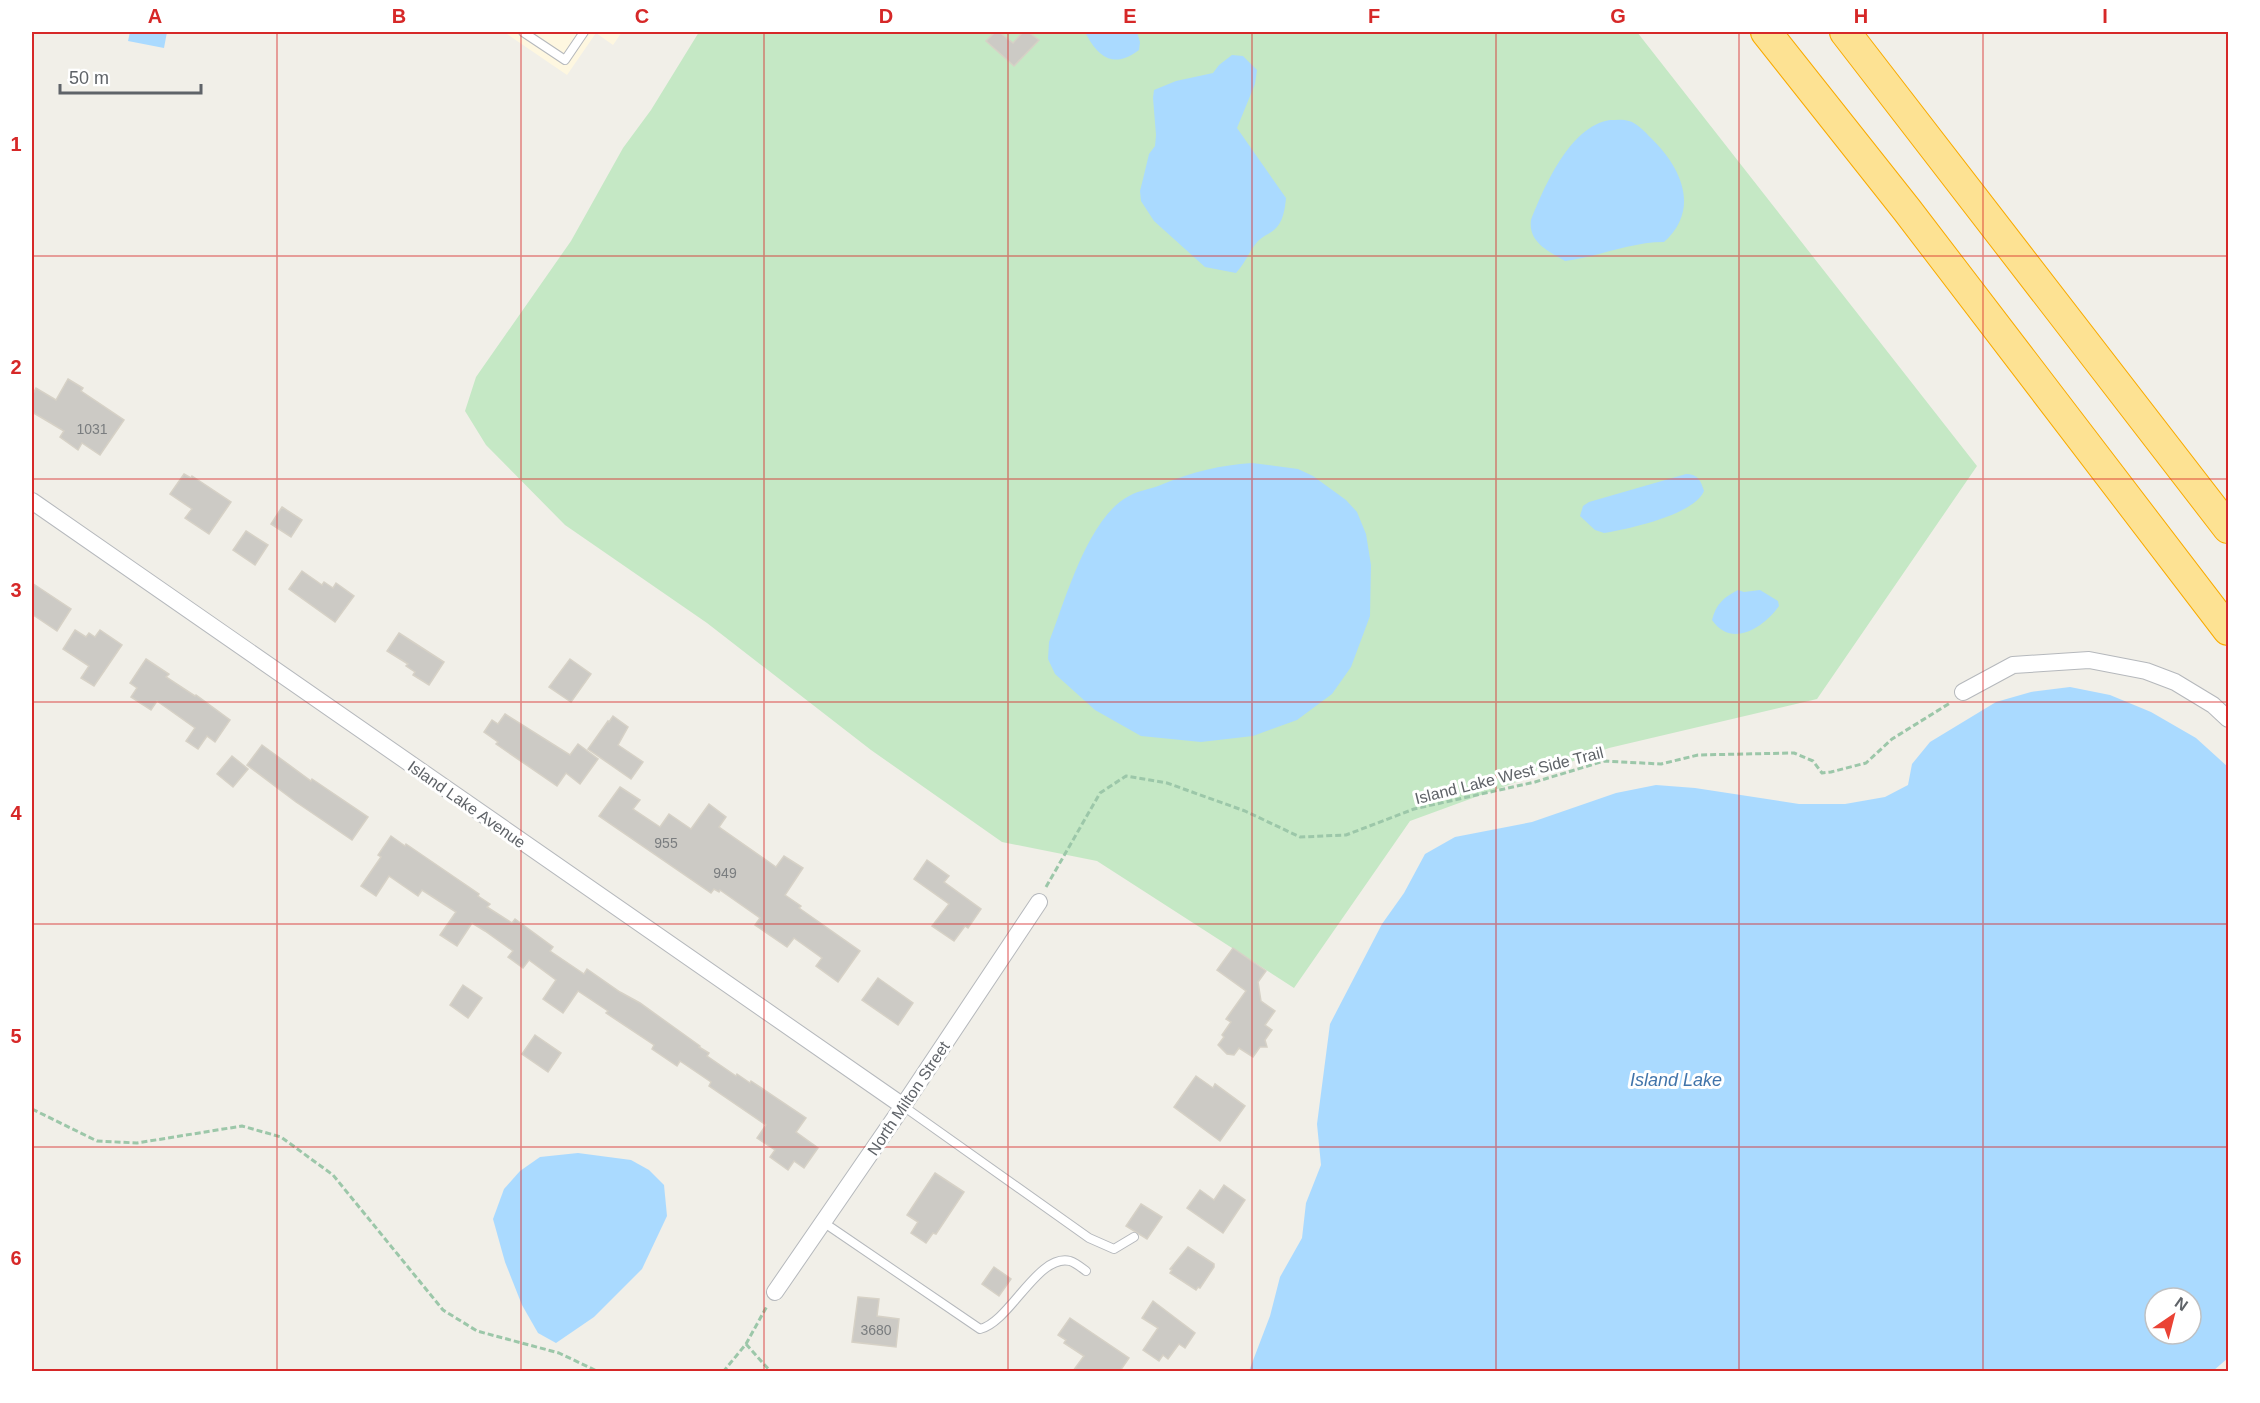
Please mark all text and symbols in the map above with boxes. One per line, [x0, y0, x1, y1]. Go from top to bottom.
text: A [148, 5, 162, 27]
text: B [392, 5, 406, 27]
text: C [635, 5, 649, 27]
text: D [879, 5, 893, 27]
text: E [1123, 5, 1137, 27]
text: F [1368, 5, 1380, 27]
text: G [1610, 5, 1626, 27]
text: H [1854, 5, 1868, 27]
text: I [2102, 5, 2108, 27]
scale bar [60, 57, 201, 95]
text: 50 m [69, 68, 109, 88]
text: 1 [10, 133, 22, 155]
text: 2 [10, 356, 22, 378]
house number: 1031 [76, 421, 108, 437]
text: 3 [10, 579, 22, 601]
street label: Island Lake West Side Trail [1413, 744, 1605, 807]
street label: Island Lake Avenue [405, 757, 529, 851]
text: 4 [10, 802, 22, 824]
house number: 955 [654, 835, 678, 851]
house number: 949 [713, 865, 737, 881]
text: 5 [10, 1025, 22, 1047]
street label: North Milton Street [864, 1038, 953, 1158]
water label: Island Lake [1630, 1070, 1722, 1090]
text: 6 [10, 1247, 22, 1269]
north arrow [2143, 1286, 2203, 1346]
text: N [2172, 1294, 2191, 1314]
house number: 3680 [860, 1322, 892, 1338]

